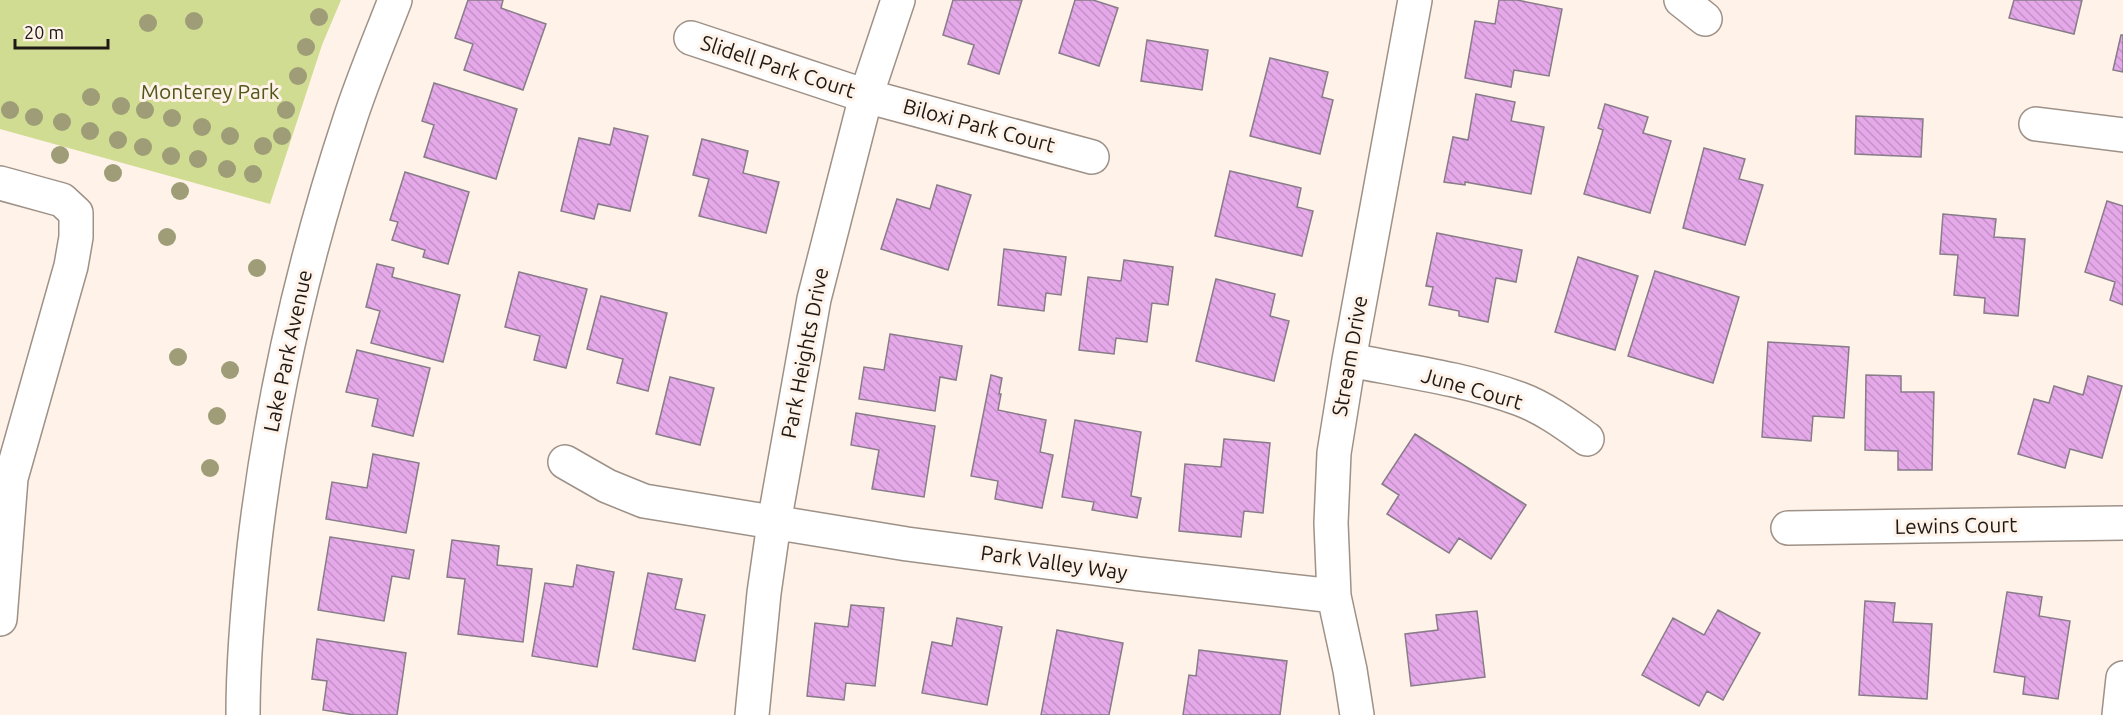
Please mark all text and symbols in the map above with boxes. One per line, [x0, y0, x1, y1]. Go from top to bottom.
scale bar [15, 12, 108, 50]
text: 20 m [24, 22, 64, 42]
street label: Slidell Park Court [698, 30, 859, 102]
park label: Monterey Park [141, 79, 280, 103]
street label: Biloxi Park Court [901, 93, 1058, 157]
street label: Park Heights Drive [776, 265, 832, 440]
street label: Lake Park Avenue [258, 267, 316, 434]
street label: Stream Drive [1327, 294, 1371, 418]
street label: June Court [1419, 362, 1526, 414]
street label: Lewins Court [1894, 512, 2018, 538]
street label: Park Valley Way [979, 540, 1129, 584]

